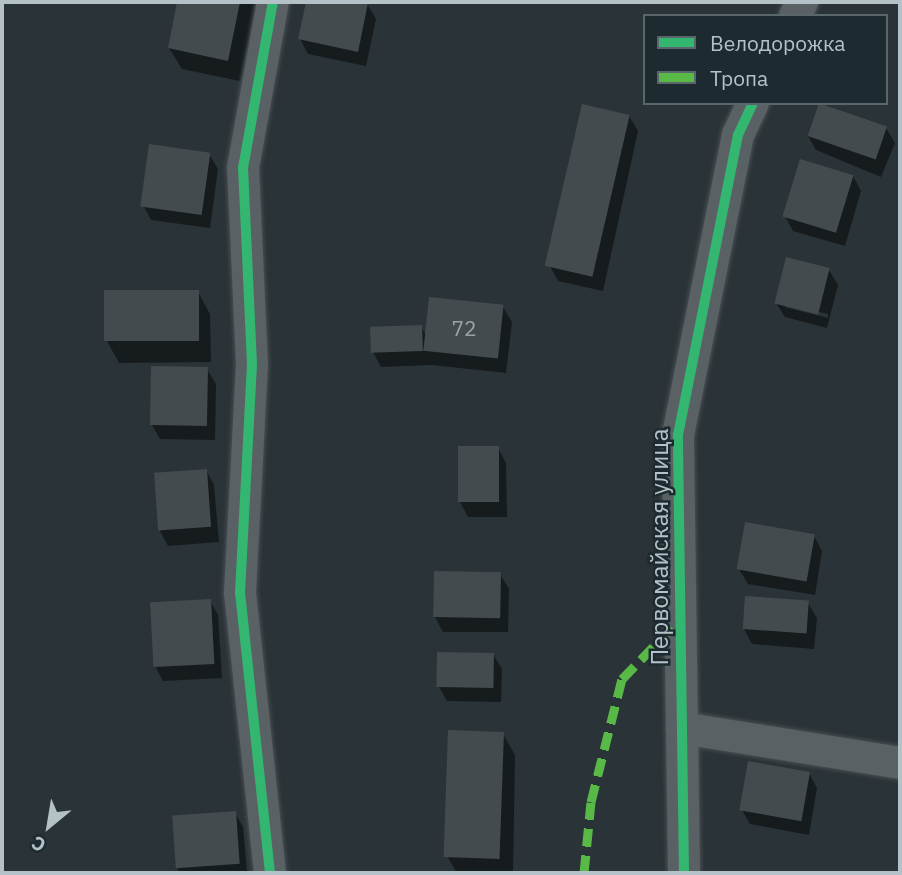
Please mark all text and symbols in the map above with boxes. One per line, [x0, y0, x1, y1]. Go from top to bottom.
legend [643, 14, 888, 105]
text: Велодорожка [710, 29, 845, 57]
text: Тропа [710, 64, 768, 92]
house number: 72 [451, 315, 477, 341]
street label: Первомайская улица [646, 428, 674, 666]
north arrow [14, 791, 84, 861]
text: С [27, 831, 50, 858]

